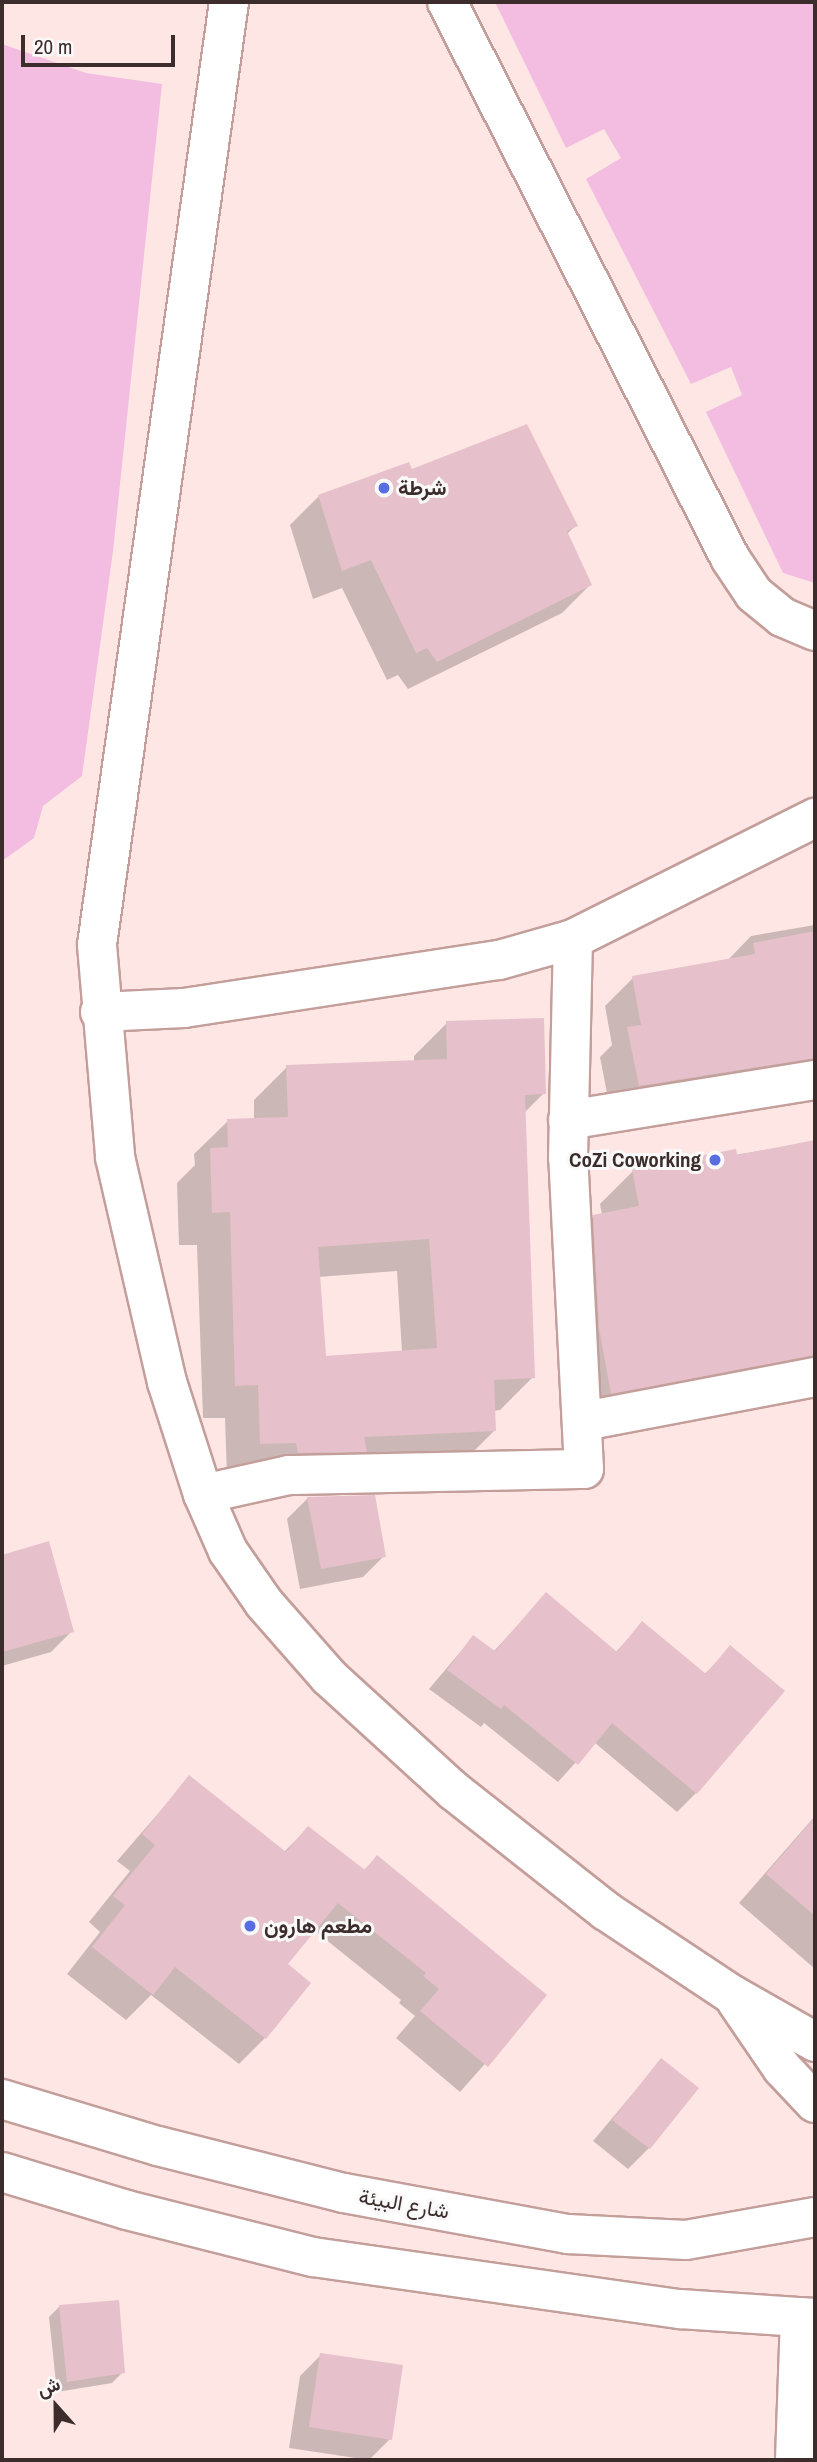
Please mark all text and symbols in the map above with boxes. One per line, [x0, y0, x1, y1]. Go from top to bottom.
scale bar [24, 21, 178, 65]
text: 20 m [34, 32, 72, 61]
place label: شرطة [398, 475, 447, 501]
marker: شرطة [376, 480, 392, 496]
place label: CoZi Coworking [569, 1147, 701, 1173]
marker: CoZi Coworking [707, 1152, 723, 1168]
place label: مطعم هارون [264, 1913, 372, 1939]
marker: مطعم هارون [242, 1918, 258, 1934]
street label: شارع البيئة [357, 2184, 451, 2224]
text: ش [33, 2370, 64, 2403]
north arrow [21, 2371, 91, 2441]

